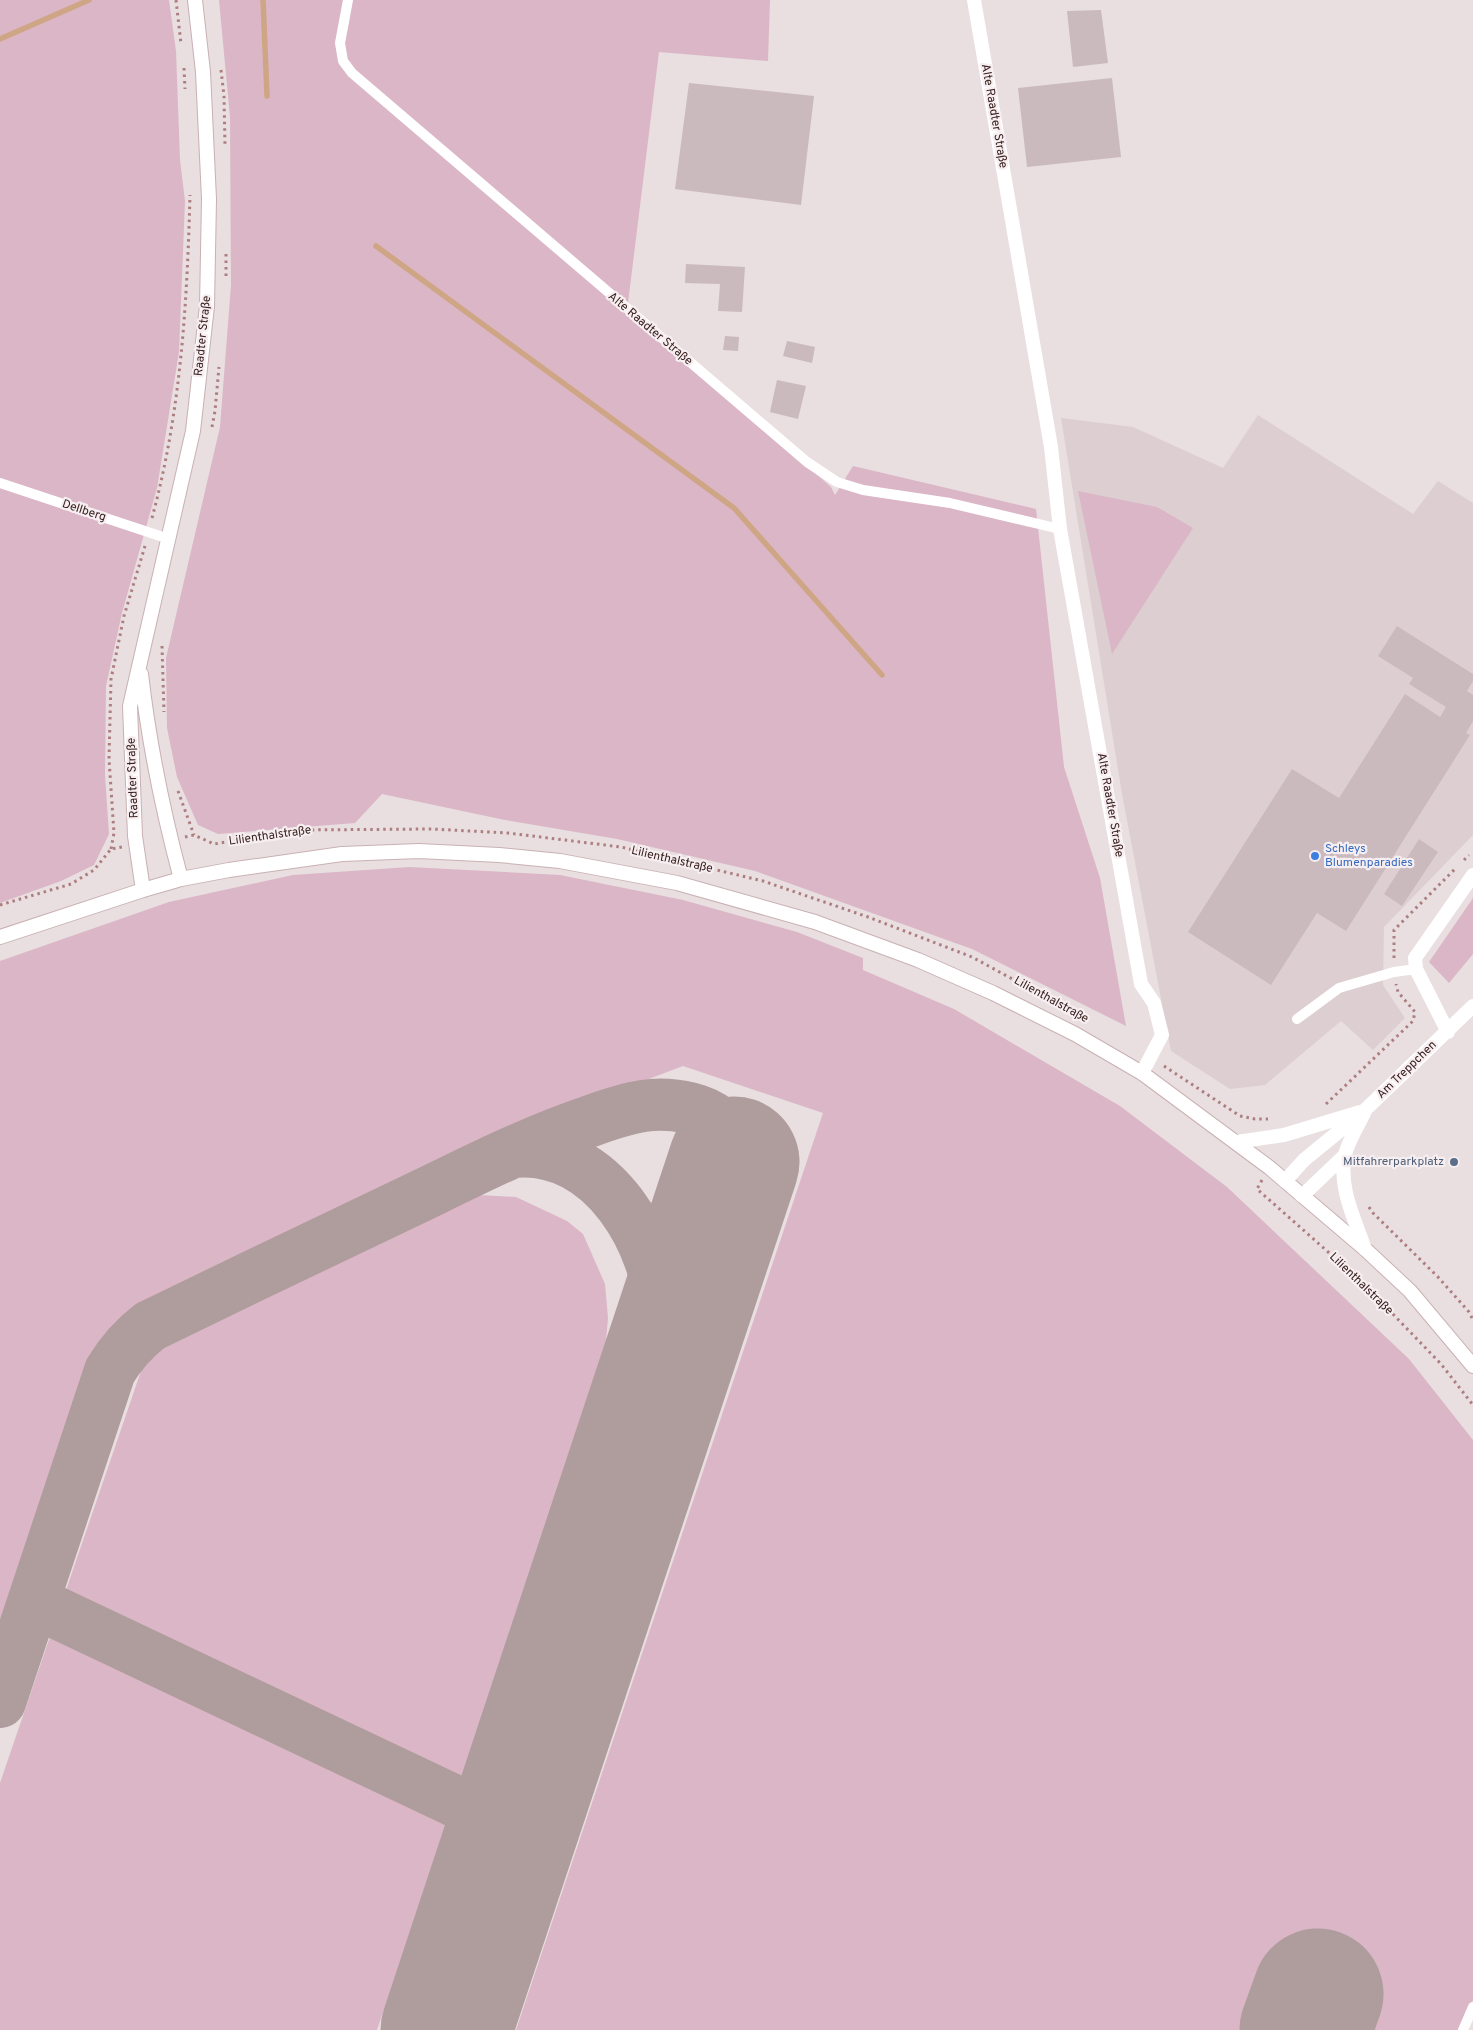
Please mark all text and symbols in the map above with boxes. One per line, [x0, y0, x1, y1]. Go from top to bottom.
street label: Alte Raadter Straße [977, 62, 1011, 170]
street label: Alte Raadter Straße [604, 289, 696, 369]
street label: Raadter Straße [191, 295, 215, 377]
street label: Dellberg [60, 496, 108, 526]
street label: Raadter Straße [124, 737, 142, 819]
street label: Alte Raadter Straße [1093, 751, 1127, 859]
street label: Lilienthalstraße [228, 822, 312, 850]
place label: Schleys Blumenparadies [1325, 841, 1413, 871]
street label: Lilienthalstraße [630, 843, 714, 877]
marker: Schleys Blumenparadies [1309, 850, 1321, 862]
street label: Lilienthalstraße [1011, 973, 1091, 1027]
street label: Am Treppchen [1374, 1037, 1440, 1103]
place label: Mitfahrerparkplatz [1343, 1154, 1444, 1170]
marker: Mitfahrerparkplatz [1448, 1156, 1460, 1168]
street label: Lilienthalstraße [1326, 1249, 1396, 1319]

